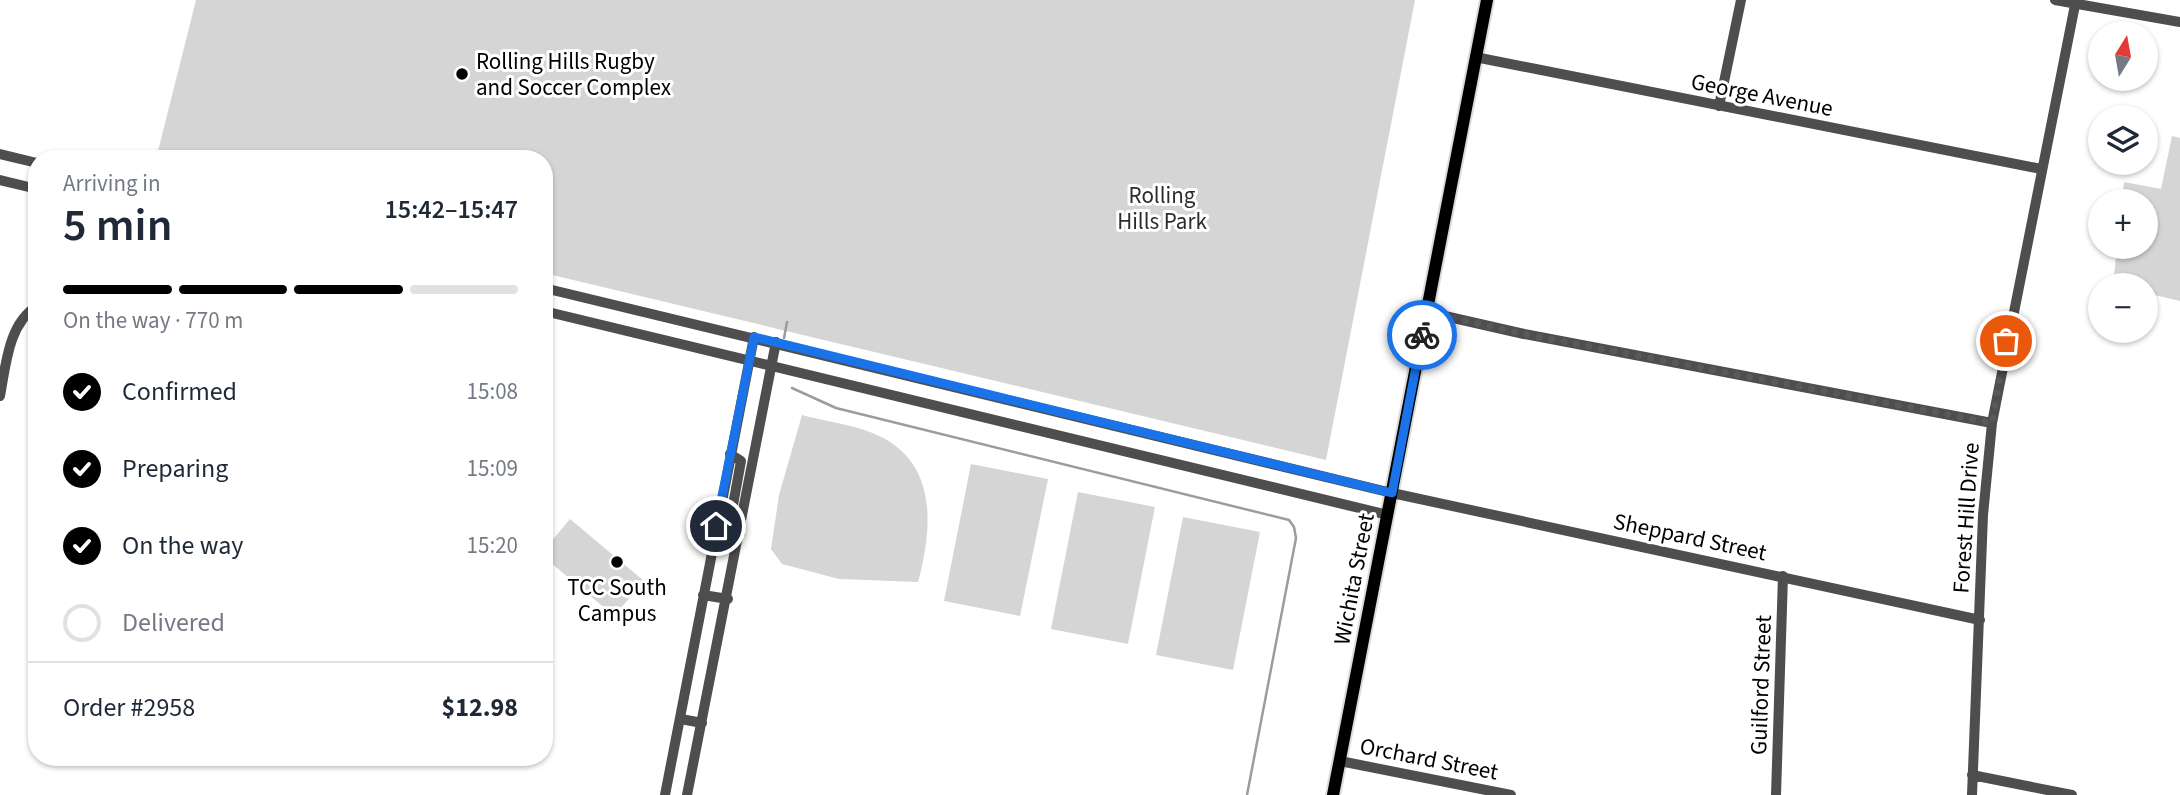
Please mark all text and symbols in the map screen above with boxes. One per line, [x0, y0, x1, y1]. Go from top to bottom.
north arrow [2088, 21, 2158, 91]
map controls [2088, 21, 2158, 343]
place label: Rolling Hills Rugby and Soccer Complex [476, 45, 671, 104]
street label: George Avenue [1688, 65, 1836, 125]
marker: Rolling Hills Rugby and Soccer Complex [454, 66, 470, 82]
button: layers [2088, 105, 2158, 175]
text: Arriving in [63, 167, 161, 200]
park label: Rolling Hills Park [1117, 179, 1207, 238]
button: + [2088, 189, 2158, 259]
text: 15:42–15:47 [385, 191, 518, 228]
text: 5 min [63, 193, 172, 258]
button: − [2088, 273, 2158, 343]
courier [1387, 300, 1457, 370]
text: On the way · 770 m [63, 304, 243, 337]
pin [1976, 311, 2036, 371]
icon: bike [1403, 316, 1441, 354]
icon: bag [1987, 322, 2025, 360]
icon: check [63, 373, 101, 411]
text: Confirmed [122, 373, 237, 410]
text: 15:08 [467, 375, 518, 408]
street label: Forest Hill Drive [1944, 442, 1988, 594]
icon: check [63, 450, 101, 488]
text: Preparing [122, 450, 228, 487]
text: 15:09 [467, 452, 518, 485]
pin [686, 496, 746, 556]
street label: Sheppard Street [1610, 505, 1770, 569]
icon: home [697, 507, 735, 545]
street label: Wichita Street [1325, 510, 1383, 648]
icon: check [63, 527, 101, 565]
text: On the way [122, 527, 243, 564]
text: 15:20 [467, 529, 518, 562]
marker: TCC South Campus [609, 554, 625, 570]
place label: TCC South Campus [567, 571, 667, 630]
text: Delivered [122, 604, 225, 641]
street label: Guilford Street [1742, 614, 1780, 755]
text: Order #2958 [63, 689, 195, 726]
text: $12.98 [442, 689, 518, 726]
street label: Orchard Street [1357, 729, 1501, 789]

